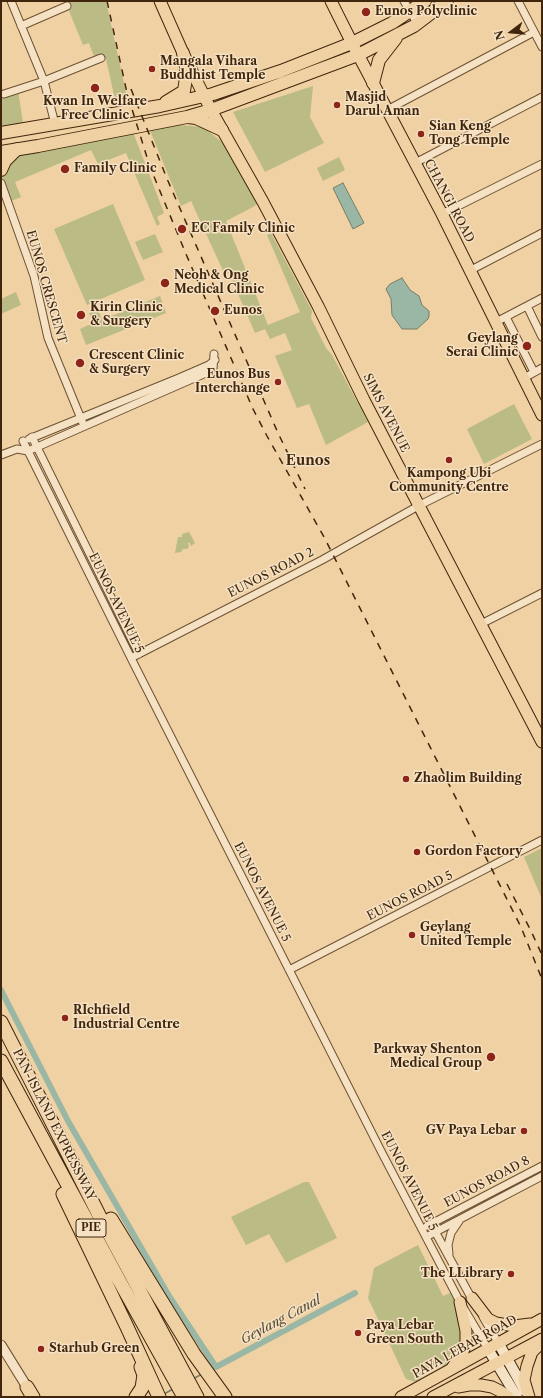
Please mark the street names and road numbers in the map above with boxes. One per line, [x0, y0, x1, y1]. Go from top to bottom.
street label: CHANGI ROAD [421, 157, 477, 245]
street label: EUNOS CRESCENT [23, 228, 69, 346]
street label: SIMS AVENUE [360, 371, 412, 455]
street label: EUNOS ROAD 2 [226, 545, 316, 601]
street label: EUNOS AVENUE 5 [85, 551, 147, 655]
street label: EUNOS AVENUE 5 [231, 840, 293, 944]
street label: EUNOS ROAD 5 [365, 868, 455, 924]
street label: PAN-ISLAND EXPRESSWAY [9, 1047, 99, 1203]
street label: EUNOS AVENUE 5 [378, 1129, 440, 1233]
street label: EUNOS ROAD 8 [442, 1153, 532, 1211]
road number: PIE [76, 1219, 106, 1237]
street label: PAYA LEBAR ROAD [410, 1312, 520, 1382]

